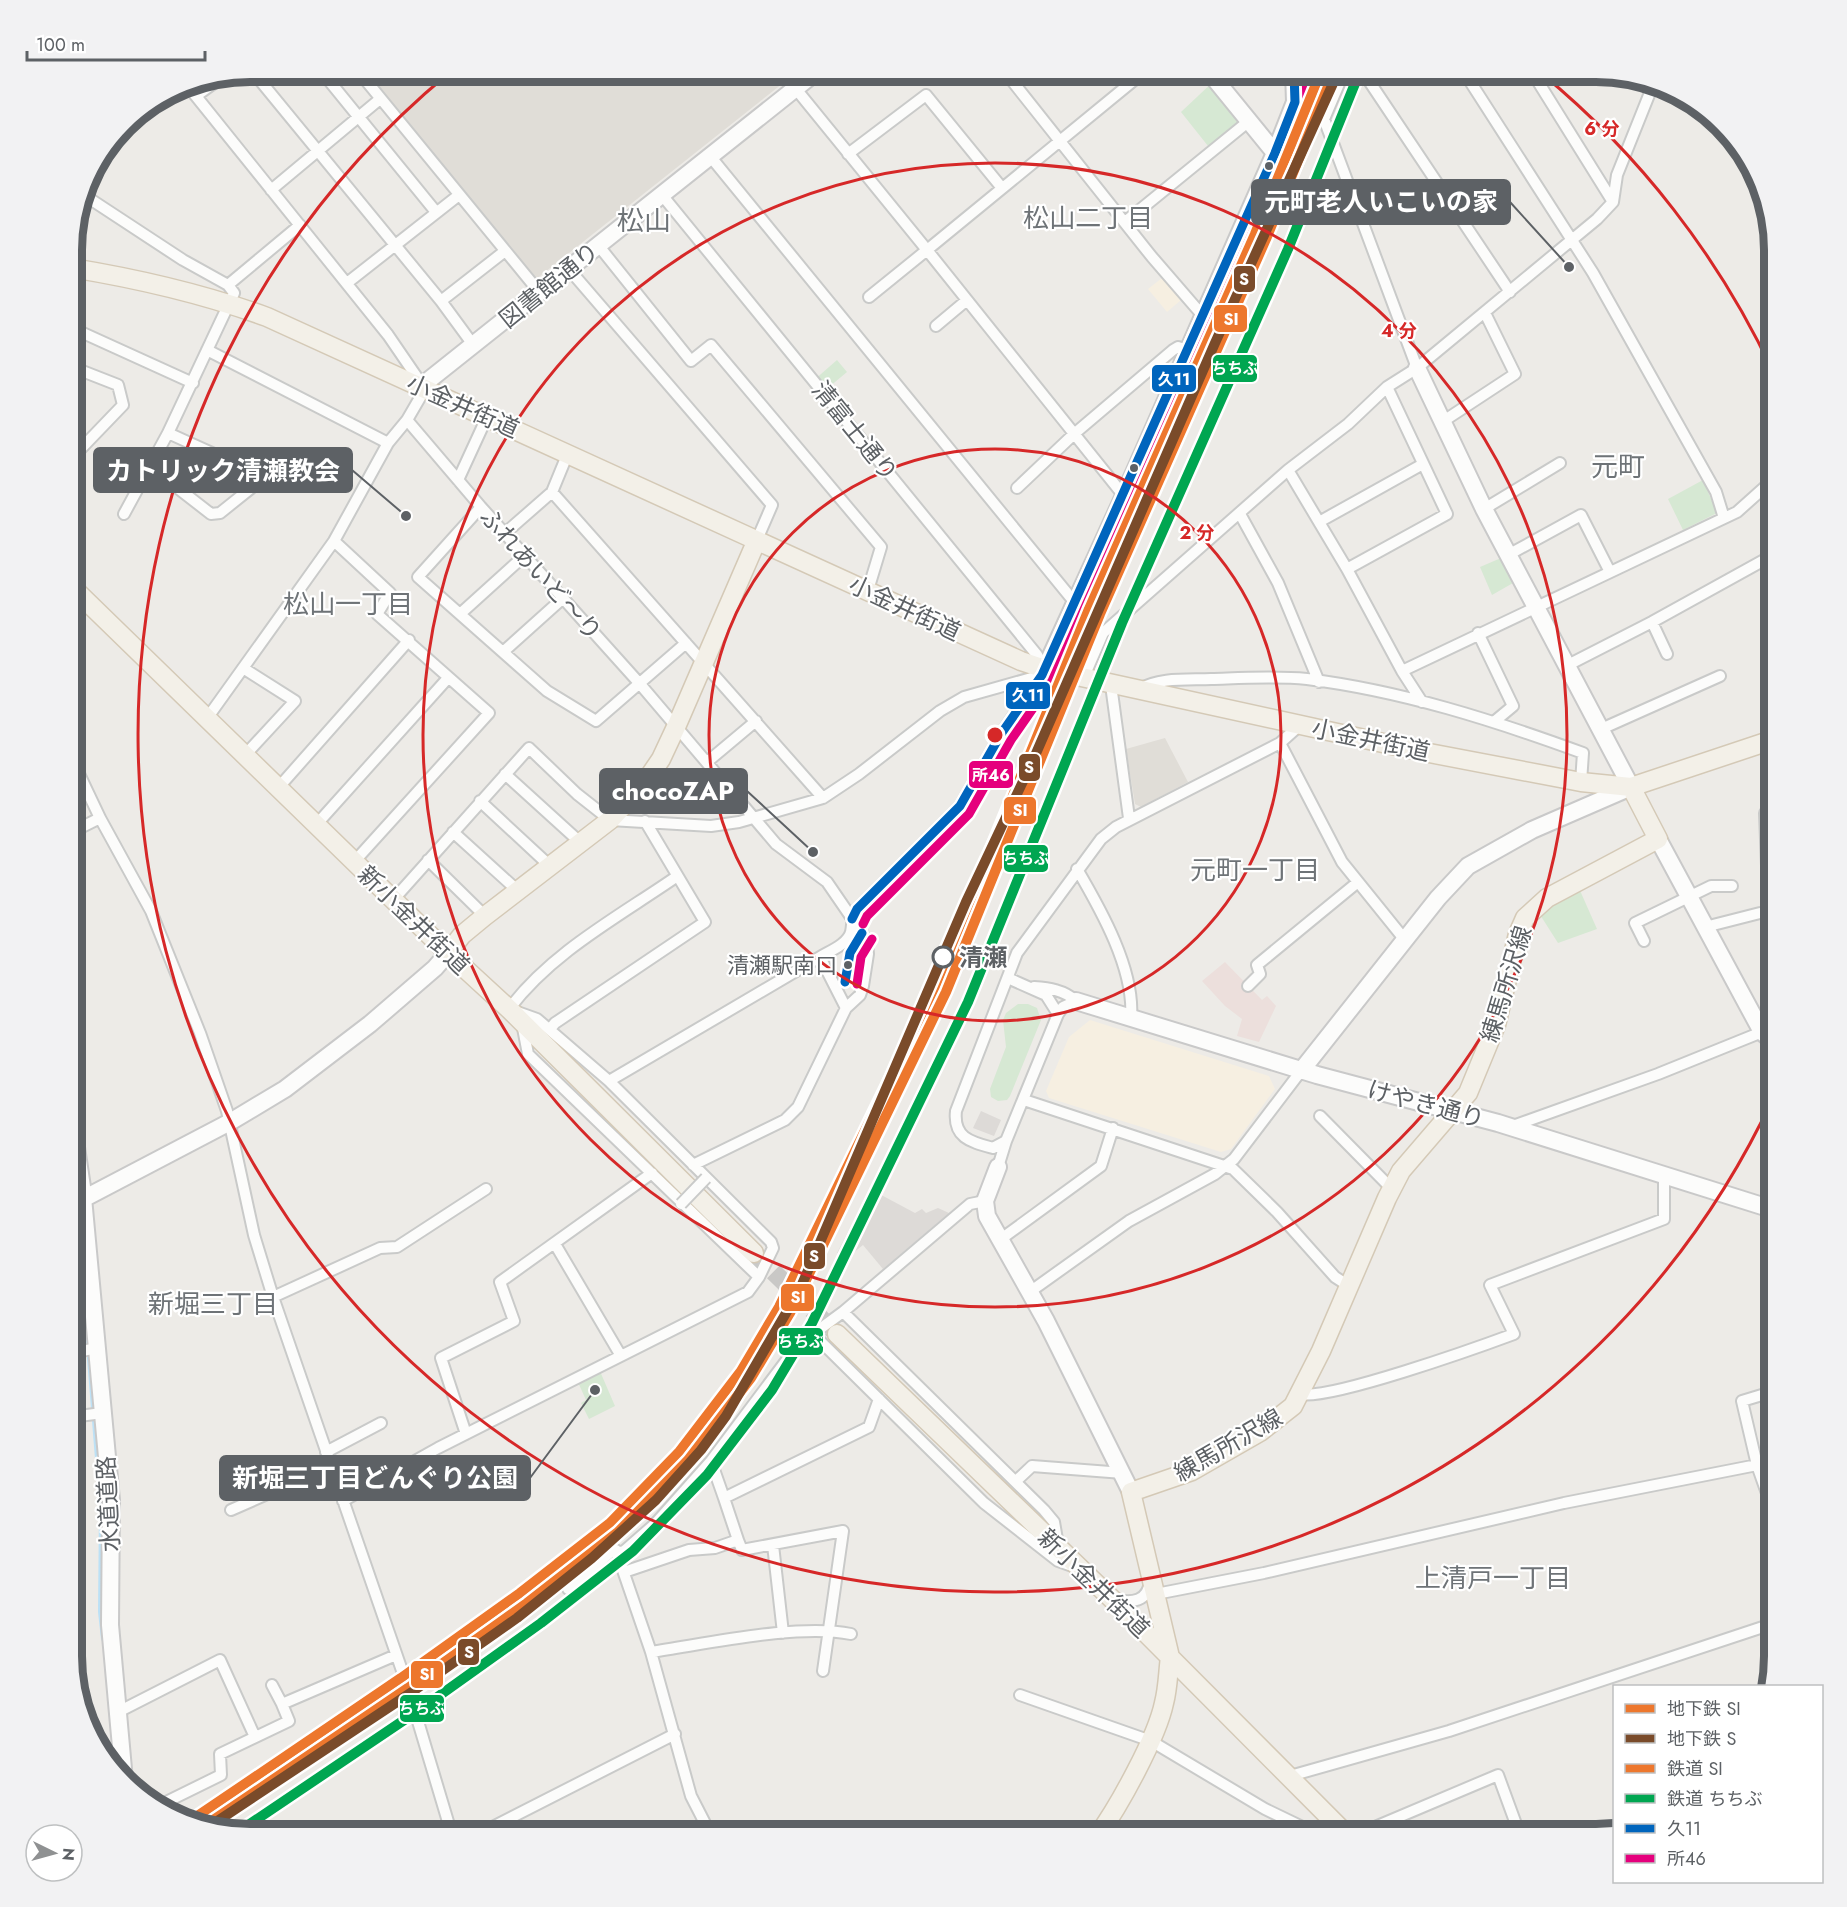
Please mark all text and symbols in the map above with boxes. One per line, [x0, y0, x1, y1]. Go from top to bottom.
scale bar [27, 24, 206, 62]
text: 100 m [36, 32, 85, 58]
text: 6 分 [1584, 116, 1620, 142]
unlabelled marker [1263, 160, 1275, 172]
callout: 元町老人いこいの家 [1252, 180, 1510, 224]
text: 元町老人いこいの家 [1264, 183, 1498, 221]
district label: 松山二丁目 [1023, 199, 1153, 237]
district label: 松山 [617, 201, 671, 240]
street label: 図書館通り [491, 234, 607, 336]
line badge: S [1233, 265, 1256, 293]
text: S [1239, 268, 1249, 291]
line badge: SI [1213, 304, 1248, 333]
text: SI [1223, 308, 1239, 331]
text: 4 分 [1381, 318, 1417, 344]
line badge: ちちぶ [1212, 354, 1258, 383]
text: ちちぶ [1211, 357, 1259, 380]
line badge: 久11 [1151, 364, 1197, 393]
street label: 小金井街道 [401, 366, 525, 446]
text: 久11 [1158, 368, 1190, 391]
street label: 清富士通り [804, 373, 906, 489]
district label: 元町 [1591, 447, 1645, 486]
callout: カトリック清瀬教会 [94, 448, 352, 492]
text: カトリック清瀬教会 [106, 452, 340, 490]
unlabelled marker [1128, 462, 1140, 474]
street label: ふれあいど～り [472, 500, 610, 648]
text: 2 分 [1179, 520, 1215, 546]
street label: 小金井街道 [843, 567, 967, 649]
district label: 松山一丁目 [283, 585, 413, 623]
line badge: 久11 [1005, 681, 1051, 710]
text: 久11 [1012, 684, 1044, 707]
street label: 小金井街道 [1309, 710, 1433, 770]
centre of rings [985, 725, 1005, 745]
line badge: S [1018, 753, 1041, 782]
text: S [1024, 756, 1034, 779]
line badge: 所46 [968, 760, 1014, 789]
text: 所46 [972, 764, 1010, 787]
callout: chocoZAP [600, 769, 747, 813]
text: chocoZAP [612, 772, 734, 810]
line badge: SI [1003, 796, 1037, 825]
text: SI [1012, 799, 1028, 822]
line badge: ちちぶ [1003, 844, 1049, 873]
text: ちちぶ [1002, 847, 1050, 870]
district label: 元町一丁目 [1190, 851, 1320, 889]
street label: 新小金井街道 [350, 857, 478, 983]
street label: 練馬所沢線 [1472, 922, 1540, 1046]
place label: 清瀬 [959, 940, 1007, 975]
marker: 清瀬 [932, 946, 954, 968]
place label: 清瀬駅南口 [727, 949, 837, 981]
marker: 清瀬駅南口 [842, 959, 854, 971]
street label: けやき通り [1364, 1072, 1488, 1136]
line badge: S [803, 1242, 826, 1270]
text: S [809, 1245, 819, 1268]
line badge: SI [780, 1283, 815, 1312]
district label: 新堀三丁目 [148, 1285, 278, 1323]
text: SI [790, 1286, 806, 1309]
line badge: ちちぶ [778, 1327, 824, 1356]
text: ちちぶ [777, 1330, 825, 1353]
street label: 練馬所沢線 [1167, 1400, 1289, 1490]
street label: 水道道路 [88, 1455, 128, 1553]
callout: 新堀三丁目どんぐり公園 [220, 1456, 530, 1500]
text: 新堀三丁目どんぐり公園 [232, 1459, 518, 1497]
street label: 新小金井街道 [1030, 1520, 1158, 1646]
district label: 上清戸一丁目 [1415, 1559, 1571, 1597]
line badge: S [457, 1638, 480, 1666]
text: S [464, 1641, 474, 1664]
line badge: SI [410, 1660, 444, 1689]
text: SI [419, 1663, 435, 1686]
legend [1613, 1685, 1823, 1883]
line badge: ちちぶ [399, 1694, 445, 1723]
text: 地下鉄 SI [1667, 1696, 1741, 1722]
text: ちちぶ [398, 1697, 446, 1720]
text: 地下鉄 S [1667, 1726, 1736, 1752]
text: 鉄道 SI [1667, 1756, 1723, 1782]
text: 鉄道 ちちぶ [1667, 1786, 1762, 1812]
text: 久11 [1667, 1816, 1701, 1842]
north arrow [24, 1823, 84, 1883]
text: 所46 [1667, 1846, 1706, 1872]
text: N [56, 1847, 80, 1862]

